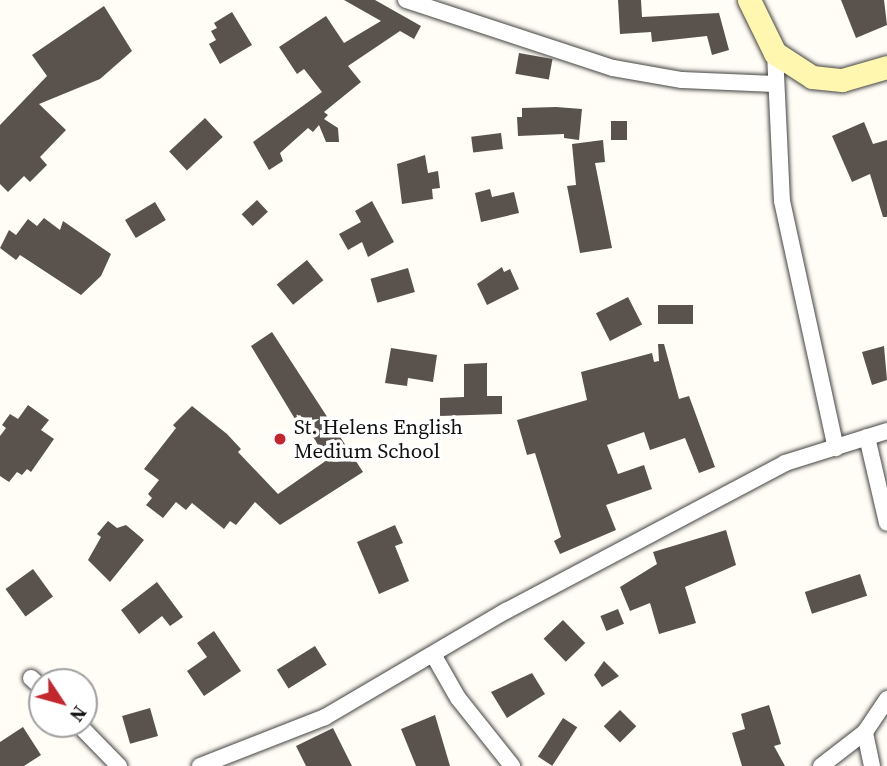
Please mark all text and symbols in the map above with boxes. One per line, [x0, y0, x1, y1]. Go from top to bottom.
place label: St. Helens English Medium School [294, 414, 463, 464]
marker: St. Helens English Medium School [272, 431, 288, 447]
north arrow [28, 668, 98, 738]
text: N [64, 701, 93, 727]

